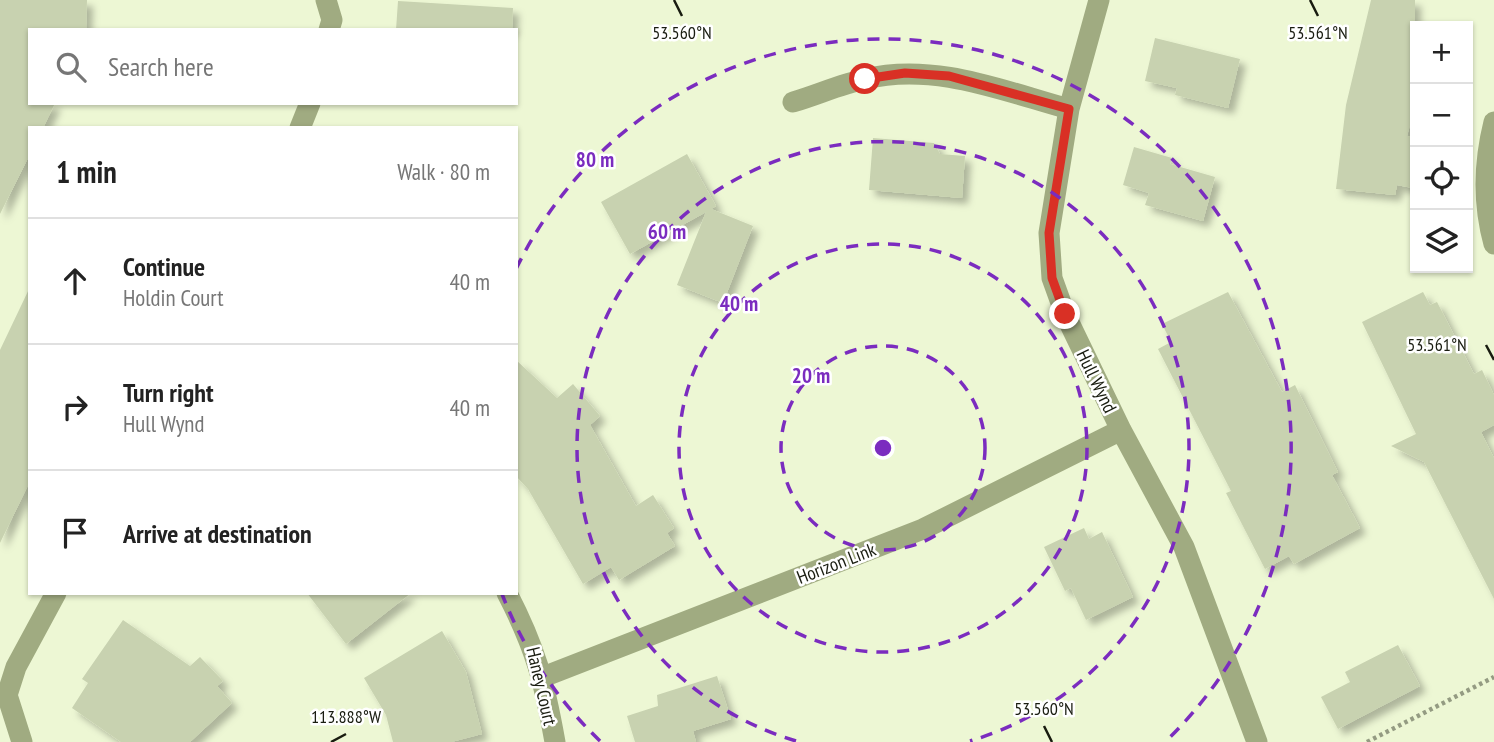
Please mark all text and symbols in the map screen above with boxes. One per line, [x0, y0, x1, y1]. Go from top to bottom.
text: 53.560°N [652, 21, 712, 44]
text: 53.561°N [1288, 21, 1348, 44]
map controls [1410, 21, 1473, 273]
button: + [1410, 21, 1473, 84]
search box [28, 28, 518, 105]
icon: search [52, 48, 90, 86]
text: Search here [108, 50, 214, 83]
route start [849, 63, 880, 94]
button: − [1410, 84, 1473, 147]
text: 80 m [576, 146, 614, 173]
button: locate [1410, 147, 1473, 210]
text: 1 min [56, 152, 117, 191]
text: Walk · 80 m [397, 157, 490, 186]
button: layers [1410, 210, 1473, 273]
text: 60 m [648, 218, 686, 245]
text: Continue [123, 250, 205, 283]
icon: ahead [56, 262, 94, 300]
text: 40 m [449, 267, 490, 296]
text: Holdin Court [123, 283, 224, 312]
text: 40 m [720, 290, 758, 317]
route end [1049, 298, 1080, 329]
text: 53.561°N [1407, 333, 1467, 356]
street label: Hull Wynd [1071, 346, 1123, 416]
text: 20 m [792, 362, 830, 389]
text: Turn right [123, 376, 214, 409]
icon: right [56, 388, 94, 426]
text: 40 m [449, 393, 490, 422]
text: Hull Wynd [123, 409, 204, 438]
centre of rings [871, 436, 895, 460]
icon: arrive [56, 514, 94, 552]
text: Arrive at destination [123, 517, 312, 550]
street label: Horizon Link [793, 537, 879, 589]
street label: Haney Court [521, 644, 563, 728]
text: 53.560°N [1014, 697, 1074, 720]
text: 113.888°W [311, 705, 381, 728]

